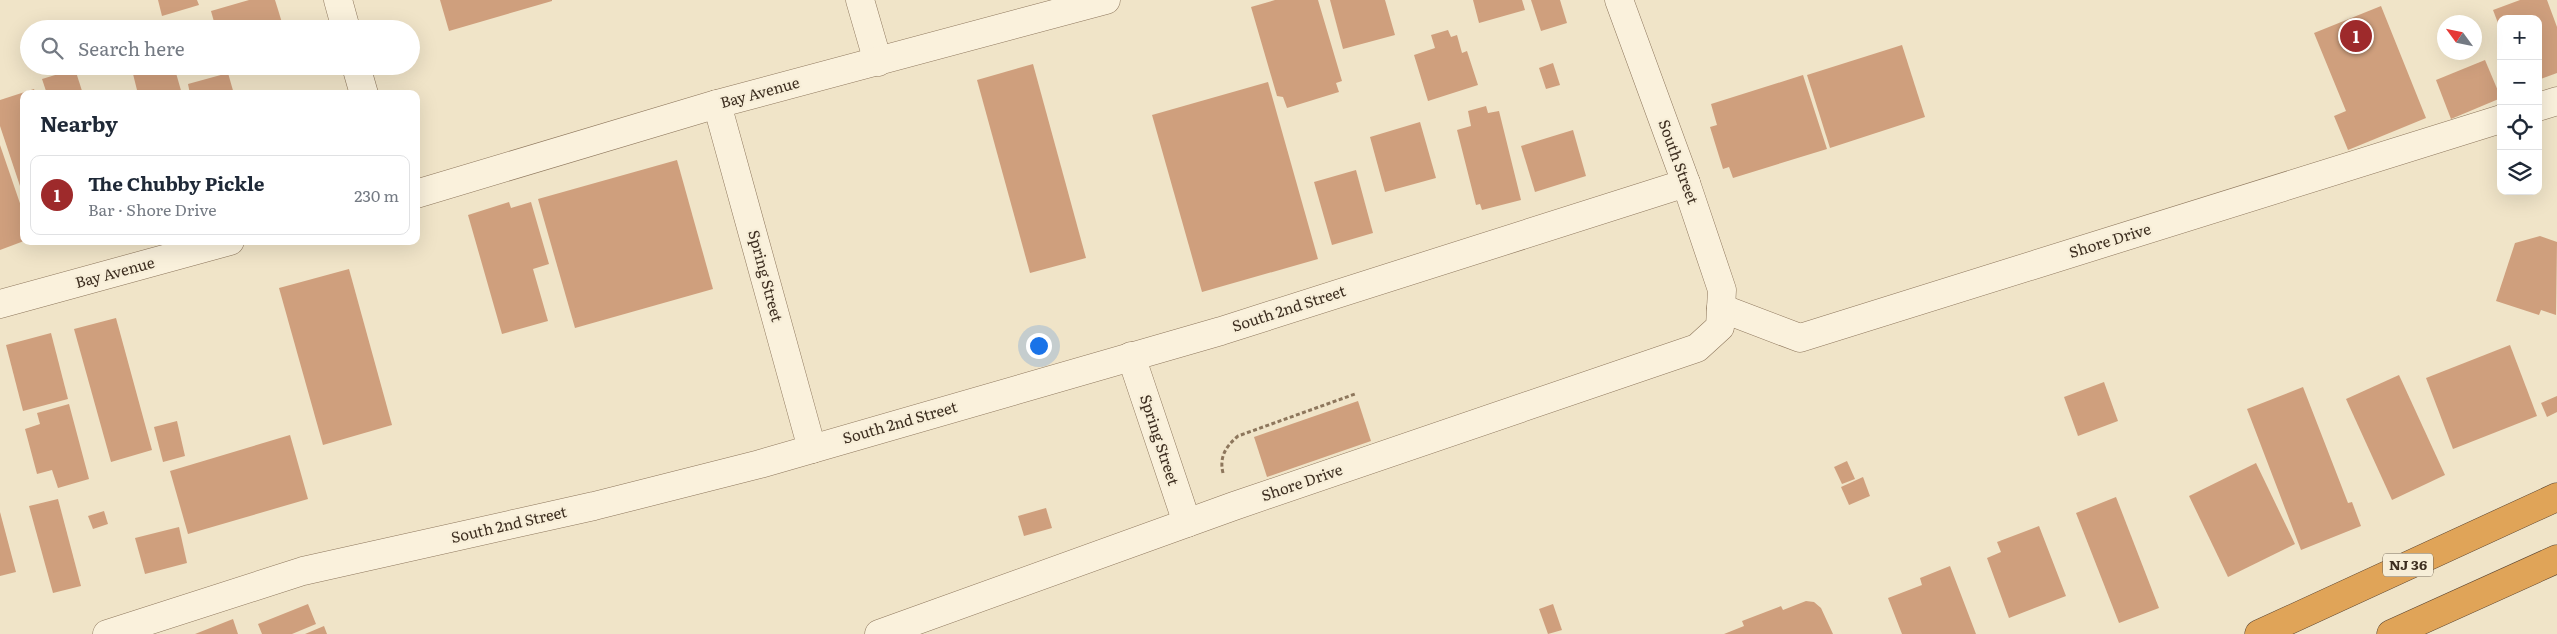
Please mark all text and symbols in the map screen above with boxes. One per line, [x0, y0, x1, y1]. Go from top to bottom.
north arrow [2437, 15, 2482, 60]
map controls [2497, 15, 2542, 195]
button: + [2497, 15, 2542, 60]
pin: 1 [2340, 17, 2372, 55]
search box [20, 20, 420, 75]
icon: search [38, 34, 66, 62]
text: Search here [78, 34, 185, 62]
button: − [2497, 60, 2542, 105]
street label: Bay Avenue [717, 70, 802, 113]
button: locate [2497, 105, 2542, 150]
text: Nearby [40, 107, 118, 138]
street label: South Street [1653, 116, 1705, 207]
button: layers [2497, 150, 2542, 195]
text: The Chubby Pickle [88, 169, 265, 197]
text: 1 [54, 183, 60, 207]
text: 230 m [354, 183, 399, 207]
text: Bar · Shore Drive [88, 197, 217, 221]
street label: Shore Drive [2066, 216, 2154, 263]
street label: Spring Street [743, 227, 790, 324]
street label: Bay Avenue [72, 250, 157, 293]
street label: South 2nd Street [1229, 278, 1348, 337]
your location [1026, 333, 1052, 359]
street label: Spring Street [1135, 391, 1186, 488]
street label: South 2nd Street [840, 394, 960, 449]
street label: Shore Drive [1258, 457, 1345, 506]
street label: South 2nd Street [448, 499, 569, 548]
road number: NJ 36 [2383, 554, 2433, 576]

